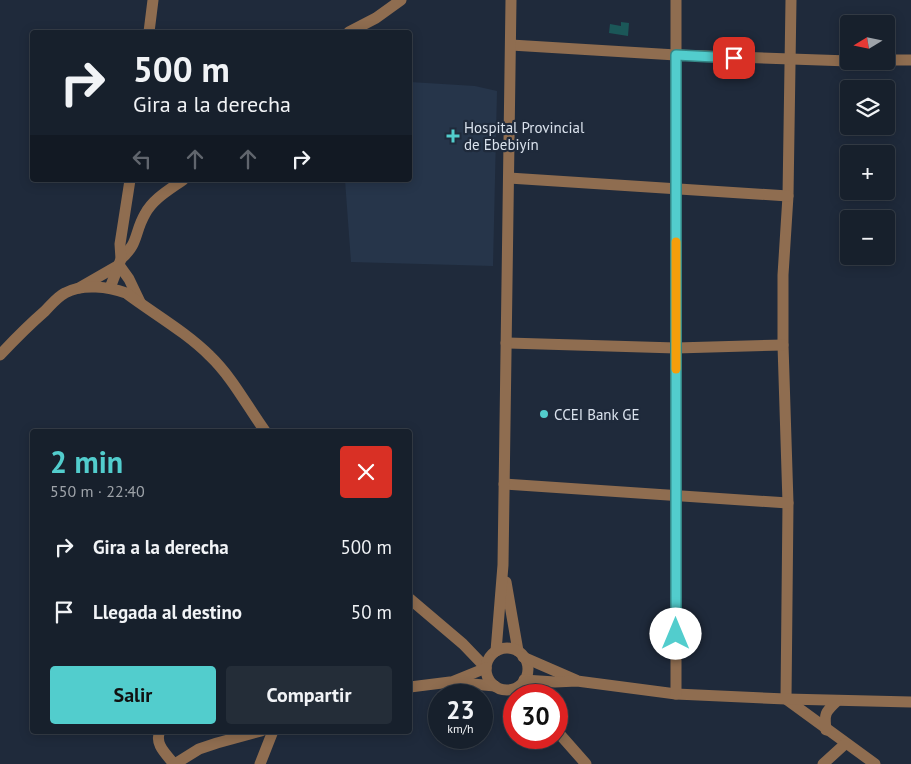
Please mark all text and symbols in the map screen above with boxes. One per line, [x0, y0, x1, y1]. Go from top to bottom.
north arrow [840, 15, 895, 70]
map controls [840, 15, 895, 265]
pin [713, 37, 755, 79]
icon: arrive [720, 44, 748, 72]
text: 500 m [133, 46, 230, 92]
icon: right [50, 50, 115, 115]
button: layers [840, 80, 895, 135]
text: Gira a la derecha [133, 90, 291, 118]
place label: Hospital Provincial de Ebebiyín [464, 118, 585, 154]
marker: Hospital Provincial de Ebebiyín [446, 129, 460, 143]
icon: left [128, 145, 156, 173]
icon: ahead [181, 145, 209, 173]
icon: ahead [234, 145, 262, 173]
icon: right [287, 145, 315, 173]
button: + [840, 145, 895, 200]
button: − [840, 210, 895, 265]
place label: CCEI Bank GE [554, 405, 640, 424]
marker: CCEI Bank GE [538, 408, 550, 420]
text: 2 min [50, 442, 123, 481]
button: close [340, 446, 392, 498]
text: 550 m · 22:40 [50, 481, 145, 501]
icon: right [50, 533, 78, 561]
text: Gira a la derecha [93, 535, 229, 559]
text: 500 m [340, 535, 392, 559]
icon: arrive [50, 598, 78, 626]
text: Llegada al destino [93, 600, 242, 624]
text: 50 m [351, 600, 392, 624]
position arrow [649, 607, 701, 659]
button: Salir [50, 666, 216, 724]
button: Compartir [226, 666, 392, 724]
speed limit sign: 30 [503, 684, 568, 749]
text: 23 [446, 694, 475, 726]
text: km/h [447, 721, 474, 736]

